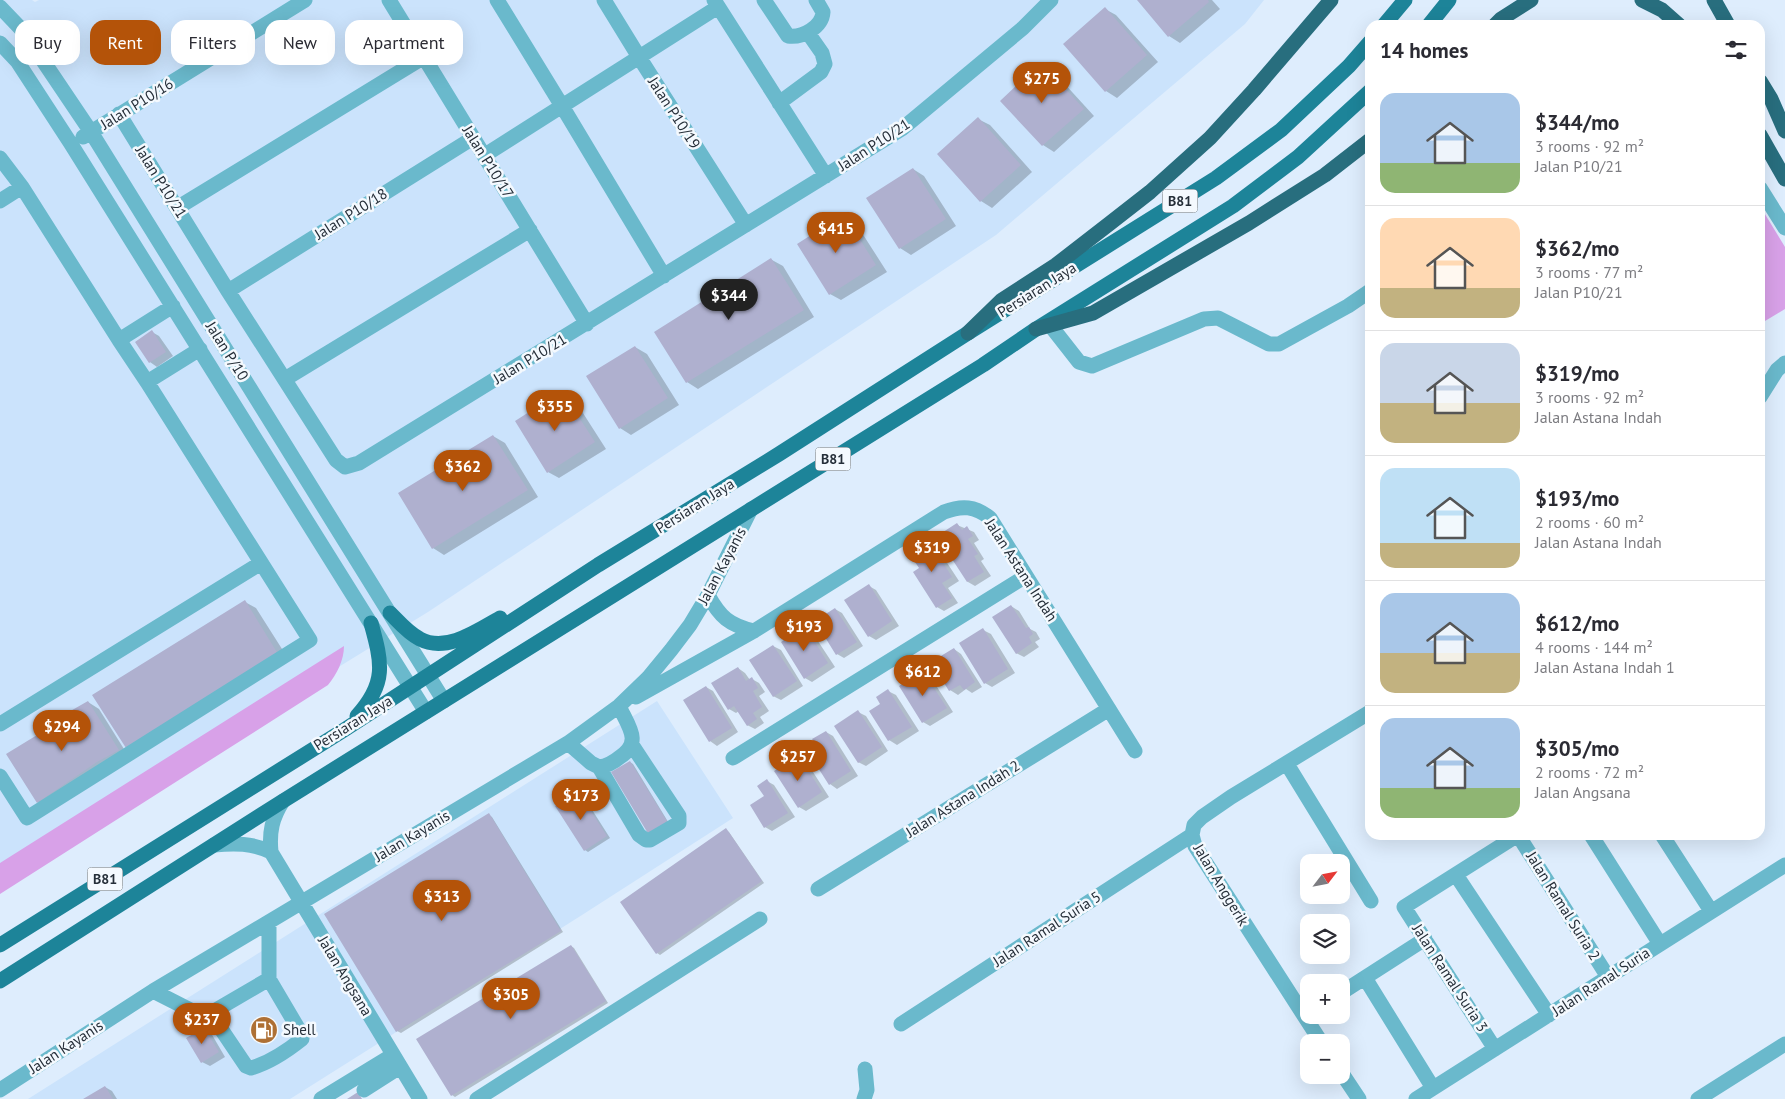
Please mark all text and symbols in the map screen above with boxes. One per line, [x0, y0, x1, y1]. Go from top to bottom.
chip: Buy [15, 20, 80, 65]
chip: Rent [90, 20, 161, 65]
chip: Filters [171, 20, 255, 65]
chip: New [265, 20, 335, 65]
chip: Apartment [345, 20, 463, 65]
icon: filters [1722, 36, 1750, 64]
text: 14 homes [1380, 37, 1468, 64]
pin: $275 [1012, 62, 1072, 104]
text: $275 [1024, 68, 1060, 88]
street label: Jalan P10/19 [644, 72, 705, 152]
street label: Jalan P10/16 [96, 74, 177, 134]
text: $344/mo [1535, 109, 1619, 136]
icon: home [1420, 113, 1480, 173]
street label: Jalan P10/21 [833, 114, 913, 175]
street label: Jalan P10/17 [458, 121, 518, 202]
text: 3 rooms · 92 m² [1535, 136, 1644, 156]
street label: Jalan P10/21 [131, 141, 191, 222]
text: Jalan P10/21 [1535, 156, 1623, 176]
street label: Jalan P10/18 [310, 184, 391, 244]
road number: B81 [1162, 190, 1198, 212]
pin: $415 [806, 212, 866, 254]
text: $415 [818, 218, 854, 238]
text: $362/mo [1535, 235, 1619, 262]
icon: home [1420, 238, 1480, 298]
street label: Persiaran Jaya [994, 258, 1080, 321]
text: 3 rooms · 77 m² [1535, 262, 1643, 282]
pin: $344 [699, 278, 759, 321]
text: Jalan P10/21 [1535, 282, 1623, 302]
text: $344 [711, 285, 747, 305]
street label: Jalan P/10 [201, 317, 253, 384]
street label: Jalan P10/21 [489, 329, 570, 388]
text: $319/mo [1535, 360, 1619, 387]
icon: home [1420, 363, 1480, 423]
text: 3 rooms · 92 m² [1535, 387, 1644, 407]
pin: $355 [525, 390, 585, 432]
text: $355 [537, 396, 573, 416]
text: Jalan Astana Indah [1535, 407, 1662, 427]
road number: B81 [816, 448, 850, 470]
pin: $362 [433, 450, 493, 492]
text: $362 [445, 456, 481, 476]
street label: Persiaran Jaya [652, 474, 738, 537]
text: $193/mo [1535, 485, 1619, 512]
icon: home [1420, 488, 1480, 548]
text: 2 rooms · 60 m² [1535, 512, 1644, 532]
street label: Jalan Astana Indah [981, 514, 1062, 625]
street label: Jalan Kayanis [693, 524, 750, 609]
pin: $319 [902, 530, 962, 573]
text: Jalan Astana Indah [1535, 532, 1662, 552]
text: $319 [914, 537, 950, 557]
pin: $193 [774, 610, 834, 652]
text: $612/mo [1535, 610, 1619, 637]
icon: home [1420, 613, 1480, 673]
text: $193 [786, 616, 822, 636]
text: 4 rooms · 144 m² [1535, 637, 1653, 657]
pin: $612 [893, 654, 953, 697]
text: Jalan Astana Indah 1 [1535, 657, 1675, 677]
text: $612 [905, 661, 941, 681]
street label: Persiaran Jaya [310, 691, 396, 754]
pin: $294 [32, 710, 92, 752]
text: $294 [44, 716, 80, 736]
text: $305/mo [1535, 735, 1619, 762]
icon: home [1420, 738, 1480, 798]
pin: $257 [768, 740, 828, 782]
text: $257 [780, 746, 816, 766]
street label: Jalan Astana Indah 2 [901, 756, 1023, 842]
text: 2 rooms · 72 m² [1535, 762, 1644, 782]
pin: $173 [551, 778, 611, 821]
text: Jalan Angsana [1535, 782, 1631, 802]
text: $173 [563, 785, 599, 805]
street label: Jalan Kayanis [370, 806, 453, 866]
street label: Jalan Anggerik [1189, 839, 1254, 930]
street label: Jalan Ramal Suria 2 [1522, 847, 1605, 964]
north arrow [1300, 854, 1350, 904]
map controls [1300, 854, 1350, 1084]
road number: B81 [88, 868, 122, 891]
pin: $313 [412, 880, 472, 922]
text: $313 [424, 886, 460, 906]
street label: Jalan Ramal Suria 5 [988, 887, 1104, 971]
button: layers [1300, 914, 1350, 964]
street label: Jalan Ramal Suria 3 [1408, 919, 1492, 1035]
street label: Jalan Angsana [314, 932, 377, 1019]
street label: Jalan Ramal Suria [1547, 943, 1653, 1021]
button: + [1300, 974, 1350, 1024]
pin: $305 [481, 978, 541, 1020]
text: $305 [493, 984, 529, 1004]
pin: $237 [172, 1002, 232, 1045]
text: $237 [184, 1009, 220, 1029]
street label: Jalan Kayanis [24, 1015, 107, 1078]
fuel station icon: Shell [249, 1015, 279, 1045]
place label: Shell [283, 1020, 316, 1039]
button: − [1300, 1034, 1350, 1084]

